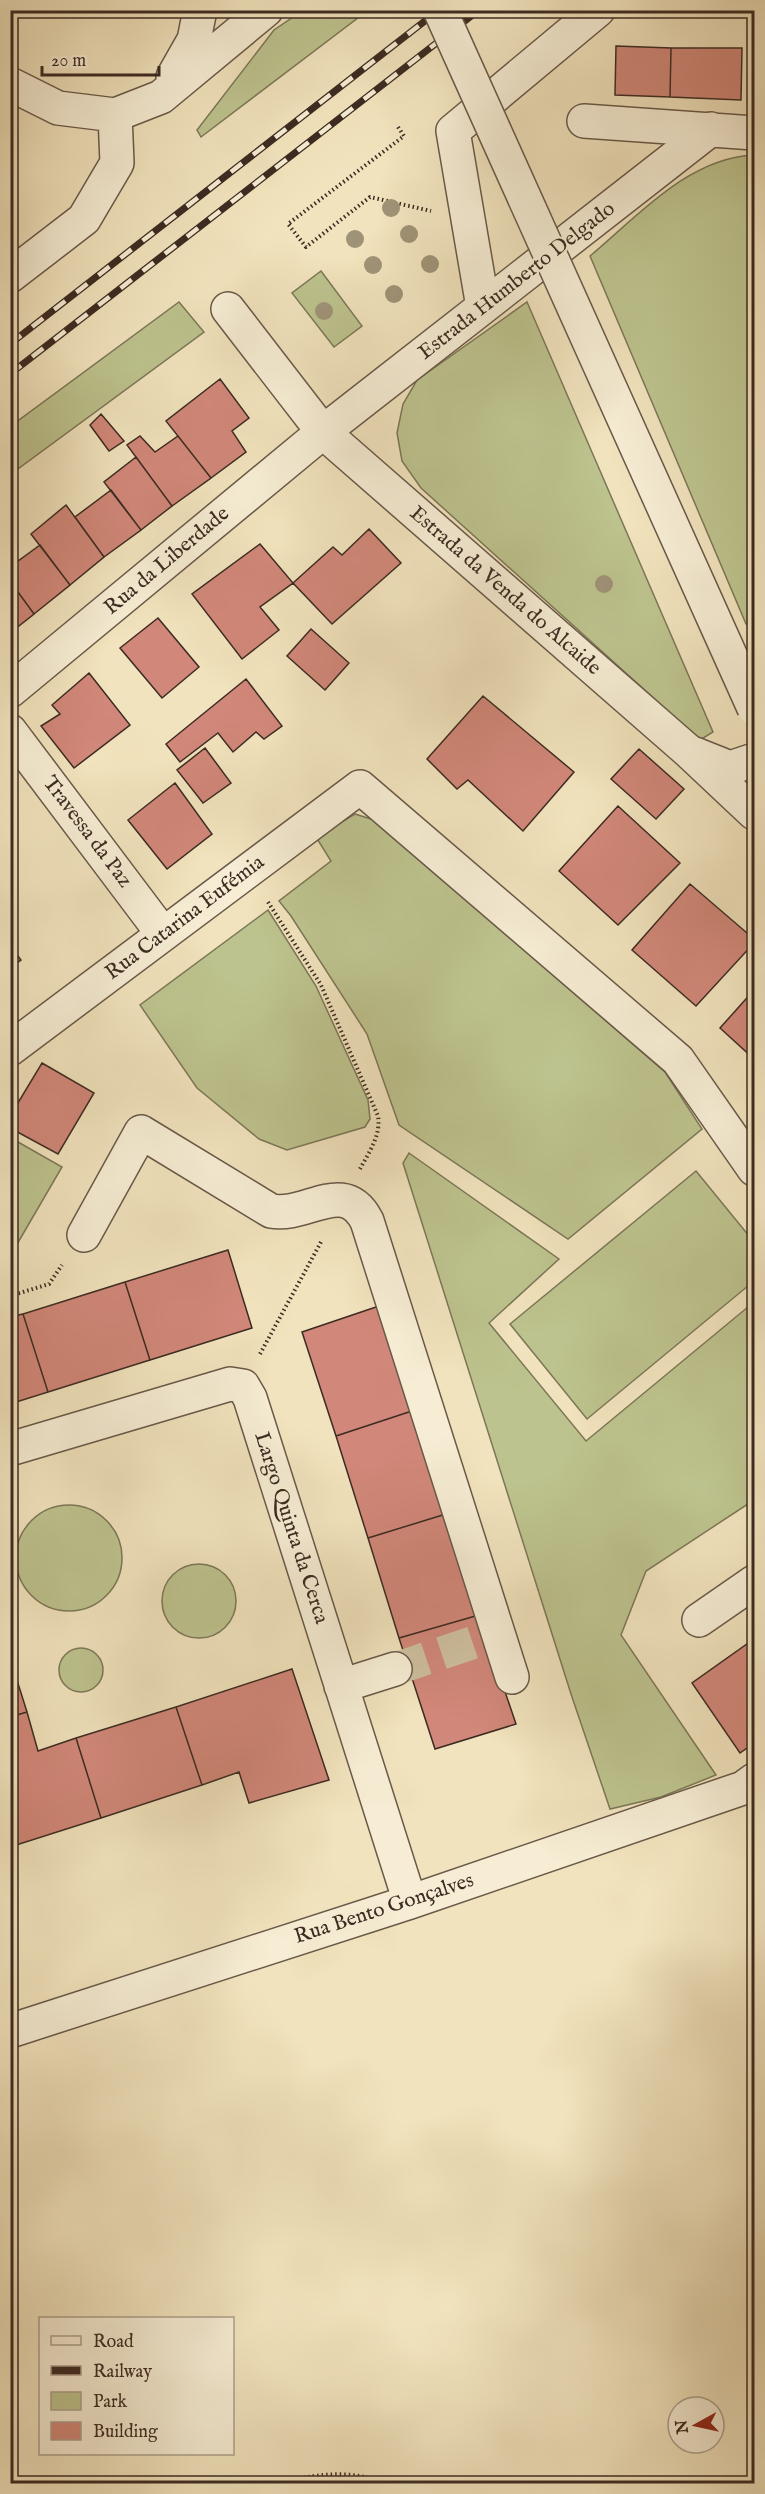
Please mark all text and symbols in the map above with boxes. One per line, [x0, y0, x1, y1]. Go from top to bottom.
scale bar [42, 39, 159, 77]
text: 20 m [51, 50, 86, 73]
street label: Estrada Humberto Delgado [413, 196, 621, 366]
street label: Rua da Liberdade [99, 500, 235, 621]
street label: Estrada da Venda do Alcaide [404, 500, 607, 682]
street label: Travessa da Paz [36, 771, 138, 894]
street label: Rua Catarina Eufémia [100, 849, 271, 987]
street label: Largo Quinta da Cerca [247, 1429, 335, 1628]
street label: Rua Bento Gonçalves [291, 1867, 477, 1951]
legend [39, 2317, 234, 2455]
text: Road [93, 2331, 134, 2354]
text: Railway [93, 2361, 152, 2384]
text: Park [93, 2391, 128, 2414]
north arrow [666, 2395, 726, 2455]
text: N [672, 2418, 694, 2436]
text: Building [93, 2421, 158, 2444]

